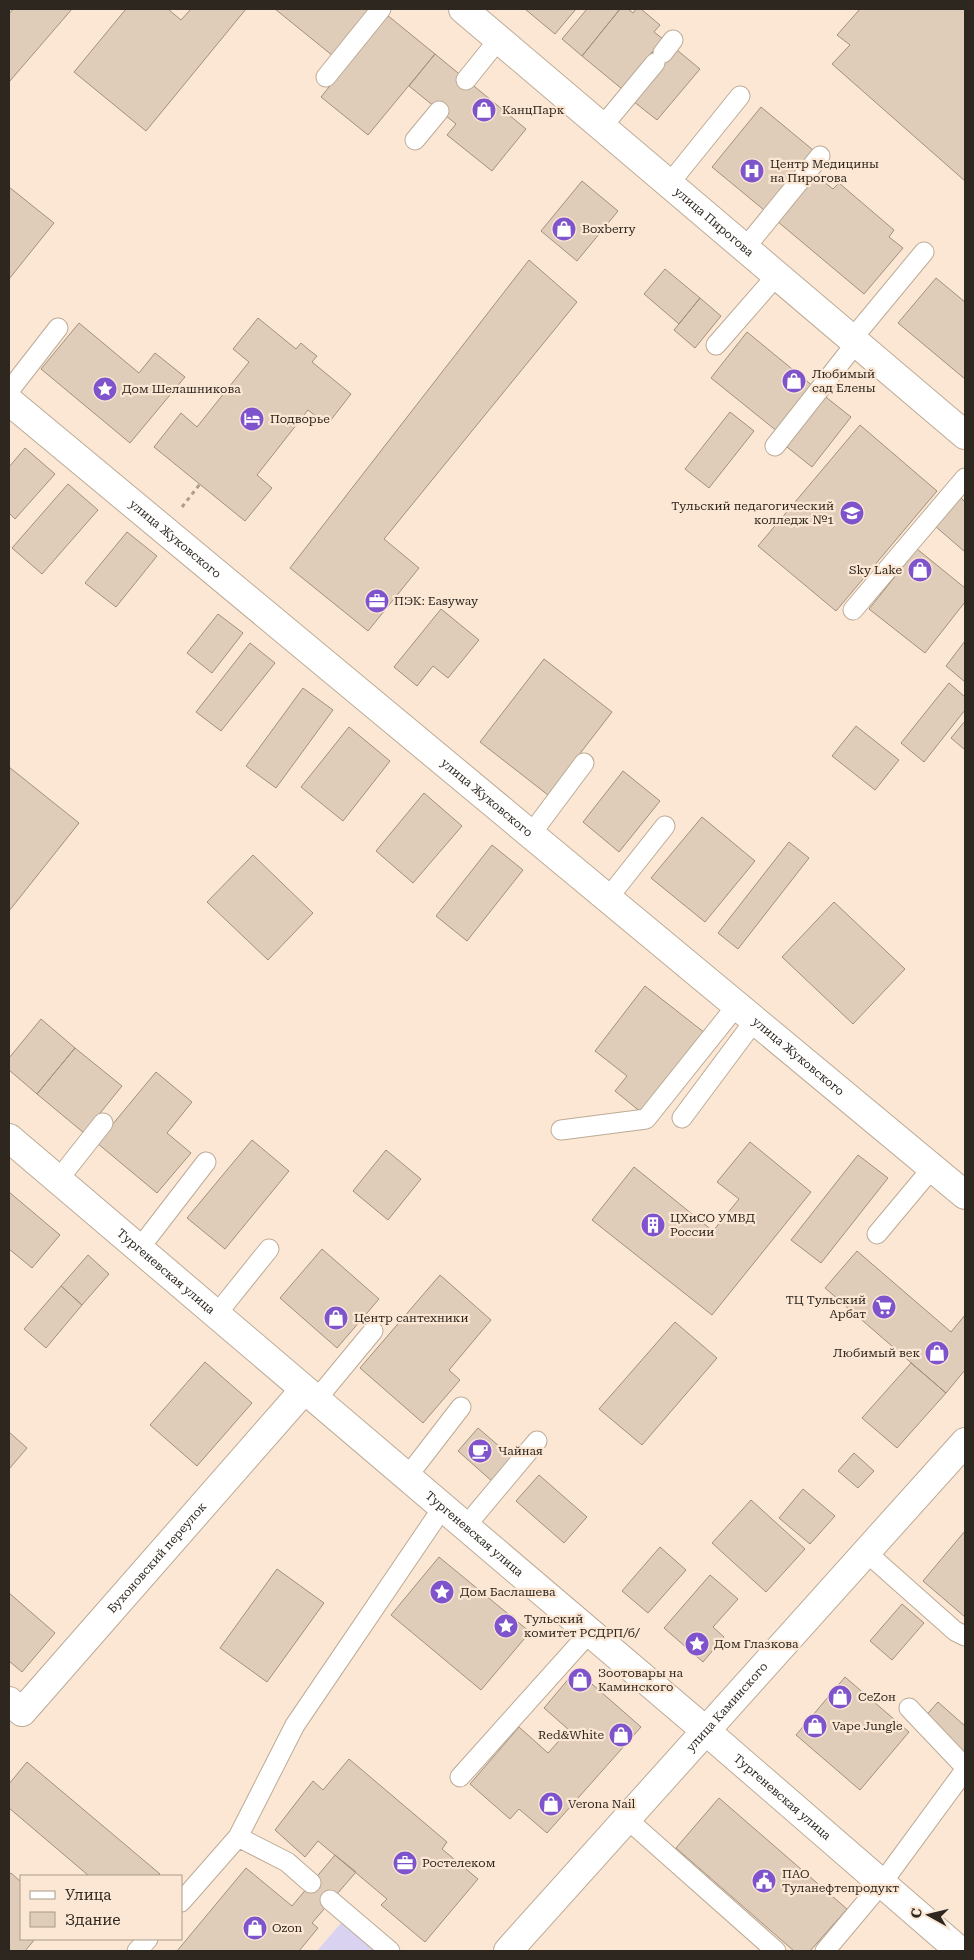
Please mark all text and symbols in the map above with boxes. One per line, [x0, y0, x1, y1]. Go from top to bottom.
shop icon: КанцПарк [471, 97, 497, 123]
place label: КанцПарк [502, 103, 565, 117]
place label: Центр Медицины на Пирогова [770, 157, 879, 185]
hospital icon: Центр Медицины на Пирогова [739, 158, 765, 184]
street label: улица Пирогова [671, 184, 757, 260]
shop icon: Boxberry [551, 216, 577, 242]
place label: Boxberry [582, 222, 637, 236]
place label: Любимый сад Елены [812, 367, 876, 395]
shop icon: Любимый сад Елены [781, 368, 807, 394]
place icon: Дом Шелашникова [92, 376, 118, 402]
place label: Дом Шелашникова [122, 382, 241, 396]
hotel icon: Подворье [239, 406, 265, 432]
place label: Подворье [270, 412, 330, 426]
street label: улица Жуковского [126, 497, 224, 581]
place label: Тульский педагогический колледж №1 [671, 499, 834, 527]
school or university icon: Тульский педагогический колледж №1 [839, 500, 865, 526]
shop icon: Sky Lake [907, 557, 933, 583]
place label: Sky Lake [849, 563, 902, 577]
office icon: ПЭК: Easyway [364, 588, 390, 614]
place label: ПЭК: Easyway [394, 594, 479, 608]
street label: улица Жуковского [438, 756, 535, 840]
street label: улица Жуковского [750, 1014, 847, 1099]
place label: ЦХиСО УМВД России [670, 1211, 755, 1239]
building icon: ЦХиСО УМВД России [640, 1212, 666, 1238]
street label: Тургеневская улица [114, 1226, 218, 1317]
place label: ТЦ Тульский Арбат [786, 1293, 866, 1321]
supermarket icon: ТЦ Тульский Арбат [871, 1294, 897, 1320]
shop icon: Центр сантехники [323, 1305, 349, 1331]
place label: Центр сантехники [354, 1311, 468, 1325]
shop icon: Любимый век [924, 1340, 950, 1366]
place label: Любимый век [833, 1346, 920, 1360]
cafe icon: Чайная [467, 1438, 493, 1464]
place label: Чайная [498, 1444, 543, 1458]
street label: Тургеневская улица [423, 1488, 526, 1580]
street label: Бухоновский переулок [105, 1499, 210, 1616]
place icon: Дом Баслашева [429, 1579, 455, 1605]
place label: Дом Баслашева [460, 1585, 556, 1599]
place label: Тульский комитет РСДРП/б/ [524, 1612, 641, 1640]
place icon: Тульский комитет РСДРП/б/ [493, 1613, 519, 1639]
place icon: Дом Глазкова [684, 1631, 710, 1657]
place label: Дом Глазкова [714, 1637, 799, 1651]
street label: улица Каминского [683, 1659, 771, 1754]
place label: Зоотовары на Каминского [598, 1666, 684, 1694]
shop icon: Зоотовары на Каминского [567, 1667, 593, 1693]
shop icon: СеZон [827, 1684, 853, 1710]
place label: СеZон [858, 1690, 896, 1704]
shop icon: Vape Jungle [802, 1713, 828, 1739]
place label: Vape Jungle [832, 1719, 903, 1733]
shop icon: Red&White [608, 1722, 634, 1748]
place label: Red&White [538, 1728, 604, 1742]
street label: Тургеневская улица [731, 1751, 834, 1843]
shop icon: Verona Nail [538, 1791, 564, 1817]
place label: Verona Nail [568, 1797, 636, 1811]
office icon: Ростелеком [392, 1850, 418, 1876]
place label: Ростелеком [422, 1856, 496, 1870]
place label: ПАО Туланефтепродукт [782, 1867, 899, 1895]
public building icon: ПАО Туланефтепродукт [751, 1868, 777, 1894]
legend [20, 1875, 182, 1940]
text: Улица [65, 1886, 111, 1904]
north arrow [904, 1890, 954, 1940]
text: С [908, 1907, 925, 1919]
text: Здание [65, 1911, 121, 1929]
shop icon: Ozon [242, 1915, 268, 1941]
place label: Ozon [272, 1921, 303, 1935]

